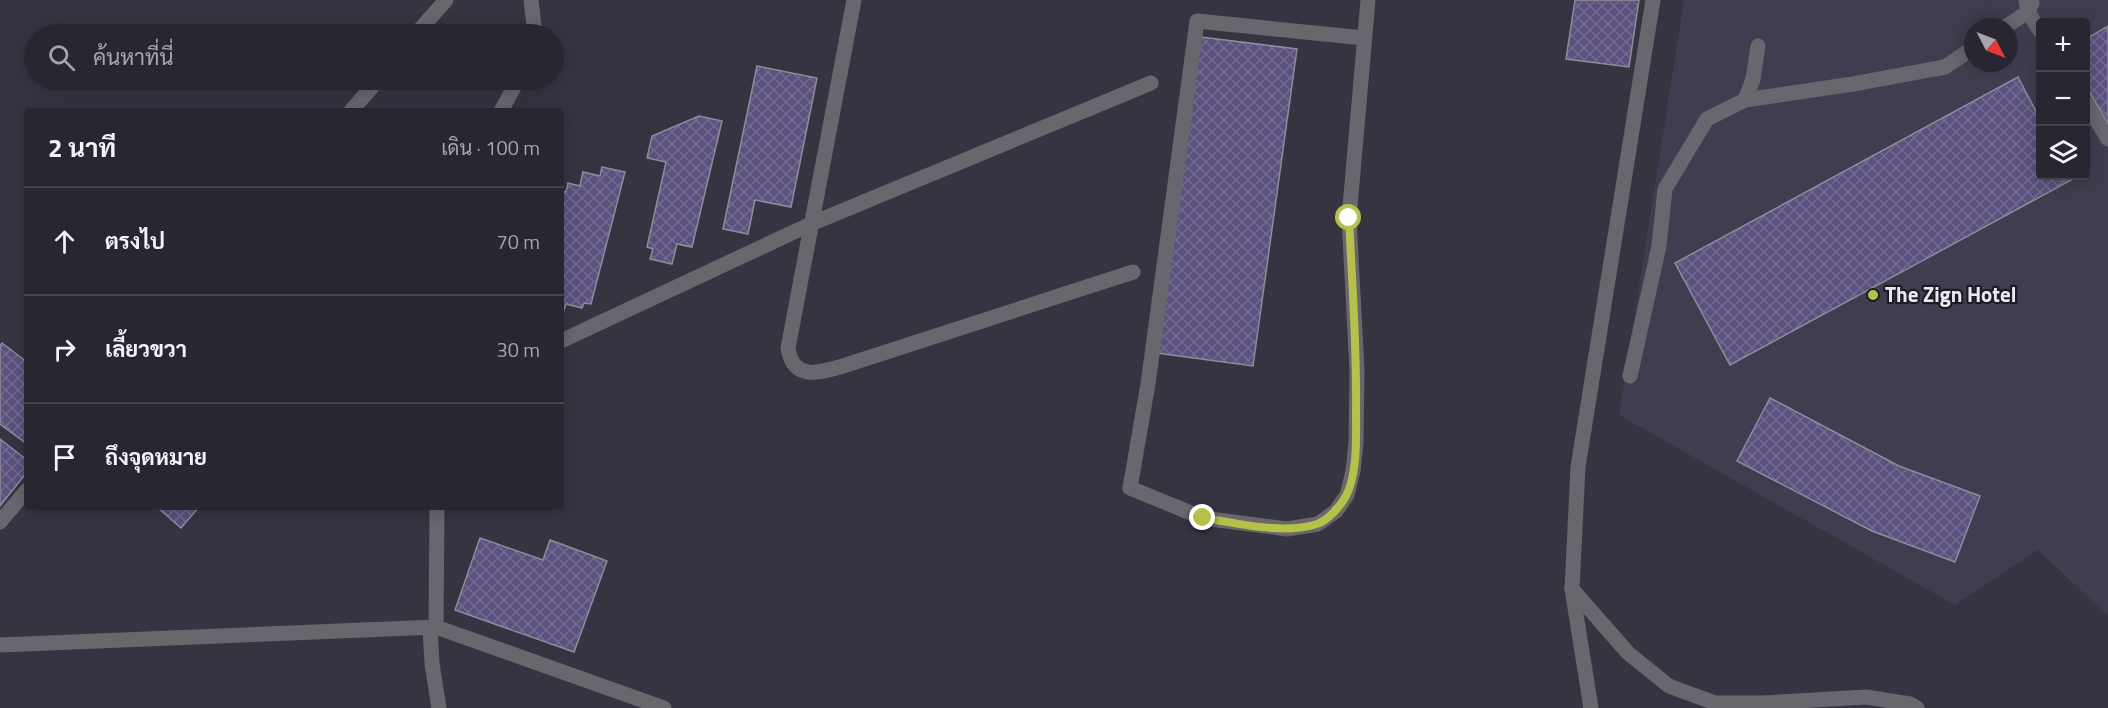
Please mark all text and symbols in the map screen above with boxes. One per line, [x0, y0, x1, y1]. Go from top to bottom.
north arrow [1964, 18, 2018, 72]
map controls [2036, 18, 2090, 180]
button: + [2036, 18, 2090, 72]
search box [24, 24, 564, 90]
text: ค้นหาที่นี่ [93, 40, 173, 74]
icon: search [45, 41, 78, 74]
button: − [2036, 72, 2090, 126]
button: layers [2036, 126, 2090, 180]
text: 2 นาที [48, 128, 116, 167]
text: เดิน · 100 m [441, 132, 540, 163]
route start [1335, 204, 1361, 230]
text: ตรงไป [105, 224, 165, 258]
icon: ahead [48, 225, 81, 258]
text: 70 m [496, 226, 540, 257]
place label: The Zign Hotel [1885, 278, 2016, 310]
marker: The Zign Hotel [1866, 288, 1880, 302]
text: เลี้ยวขวา [105, 332, 187, 366]
icon: right [48, 333, 81, 366]
text: 30 m [496, 334, 540, 365]
text: ถึงจุดหมาย [105, 440, 207, 474]
icon: arrive [48, 441, 81, 474]
route end [1189, 504, 1215, 530]

